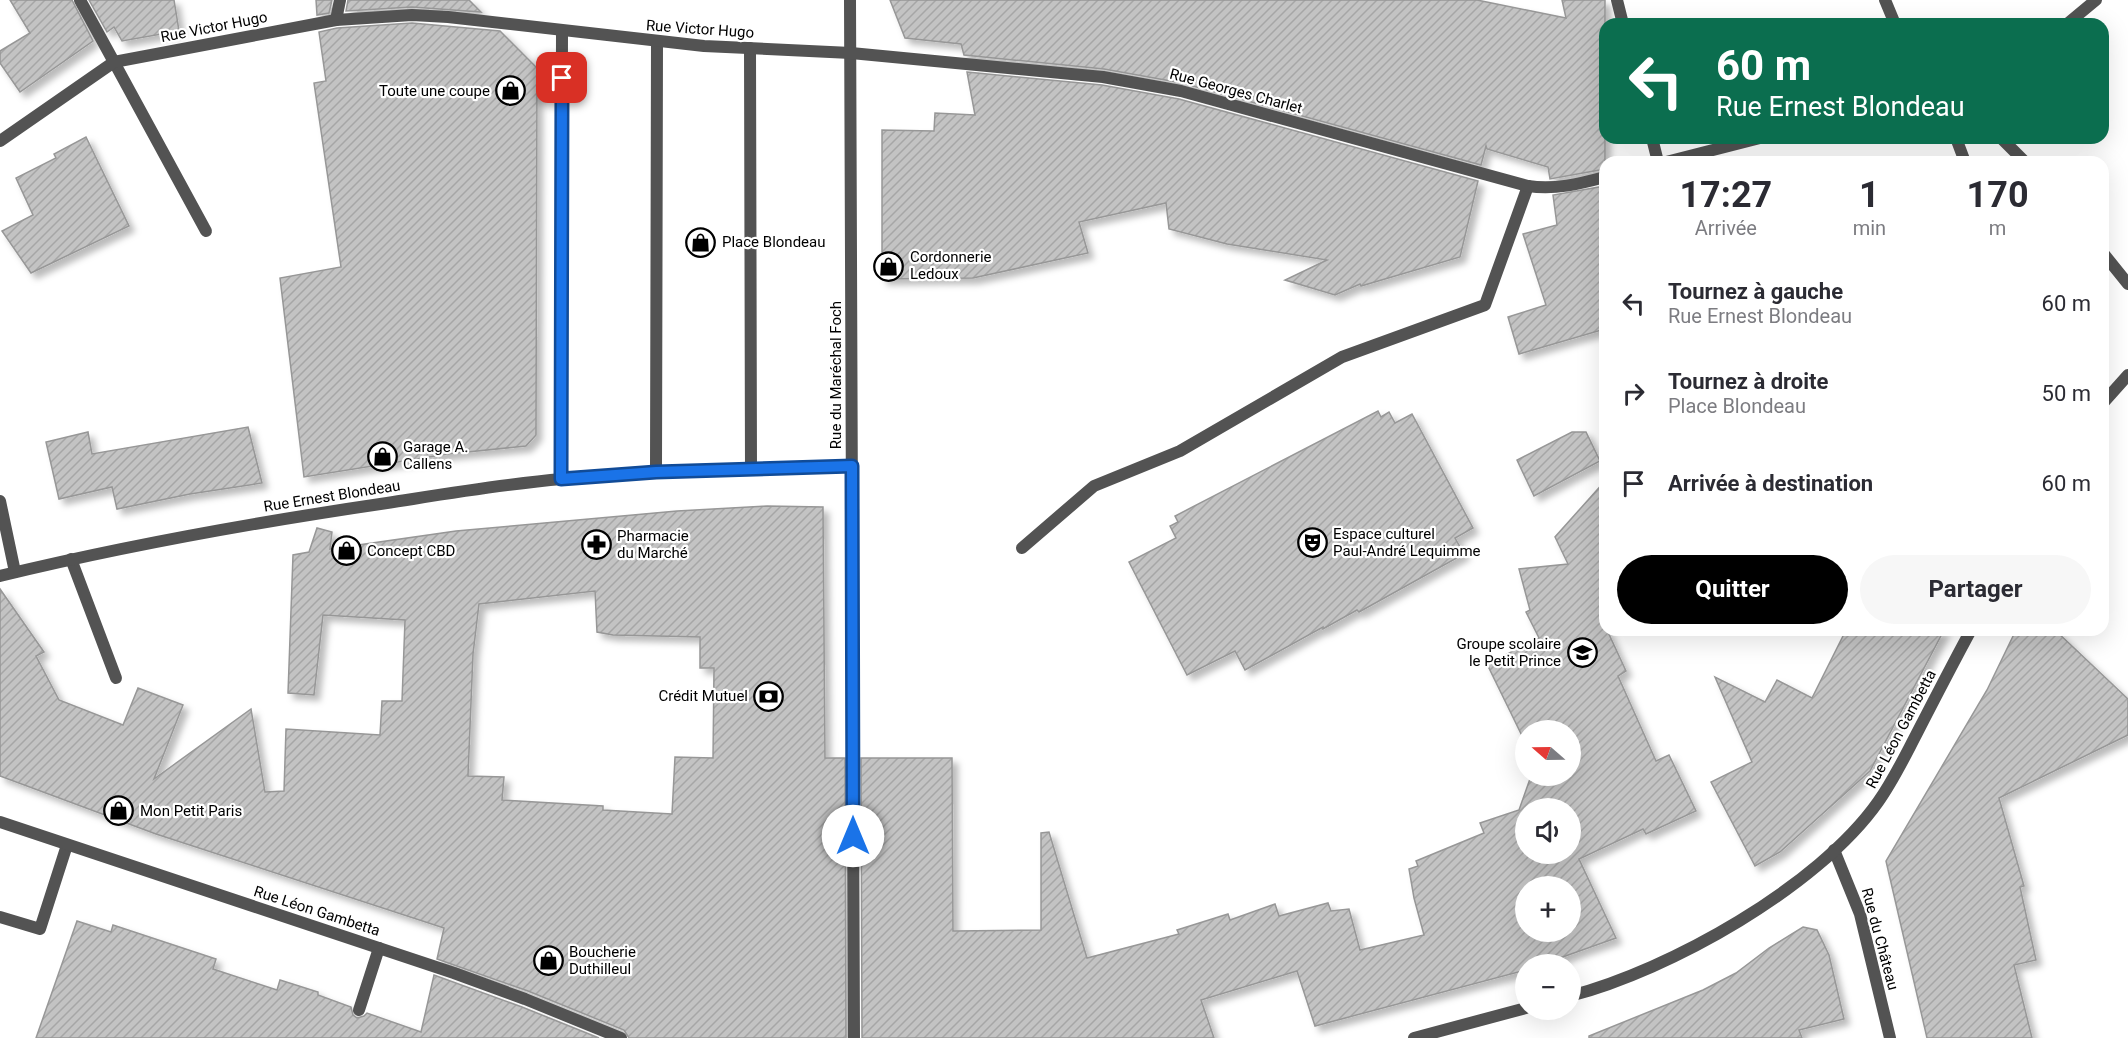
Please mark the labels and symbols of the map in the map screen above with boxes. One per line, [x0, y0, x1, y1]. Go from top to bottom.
street label: Rue Victor Hugo [159, 8, 269, 46]
street label: Rue Victor Hugo [645, 16, 755, 42]
pin [536, 52, 587, 103]
street label: Rue Georges Charlet [1168, 65, 1304, 117]
shop icon: Toute une coupe [495, 75, 527, 107]
place label: Toute une coupe [379, 82, 490, 100]
shop icon: Place Blondeau [685, 226, 717, 258]
place label: Place Blondeau [722, 233, 825, 251]
place label: Cordonnerie Ledoux [910, 248, 992, 283]
shop icon: Cordonnerie Ledoux [873, 250, 905, 282]
street label: Rue du Maréchal Foch [827, 301, 845, 449]
place label: Garage A. Callens [403, 438, 468, 473]
shop icon: Garage A. Callens [366, 440, 398, 472]
street label: Rue Ernest Blondeau [262, 476, 402, 516]
place label: Espace culturel Paul-André Lequimme [1333, 525, 1481, 560]
place label: Pharmacie du Marché [617, 527, 689, 562]
theatre icon: Espace culturel Paul-André Lequimme [1296, 527, 1328, 559]
pharmacy icon: Pharmacie du Marché [580, 529, 612, 561]
shop icon: Concept CBD [330, 535, 362, 567]
place label: Concept CBD [367, 542, 455, 560]
place label: Groupe scolaire le Petit Prince [1456, 635, 1561, 670]
school or university icon: Groupe scolaire le Petit Prince [1566, 637, 1598, 669]
street label: Rue Léon Gambetta [1862, 667, 1940, 791]
bank icon: Crédit Mutuel [753, 680, 785, 712]
place label: Crédit Mutuel [658, 687, 748, 705]
north arrow [1515, 720, 1581, 786]
shop icon: Mon Petit Paris [103, 795, 135, 827]
place label: Mon Petit Paris [140, 802, 242, 820]
position arrow [821, 804, 885, 868]
street label: Rue Léon Gambetta [252, 882, 382, 940]
street label: Rue du Château [1858, 886, 1902, 992]
place label: Boucherie Duthilleul [569, 943, 636, 978]
shop icon: Boucherie Duthilleul [532, 945, 564, 977]

